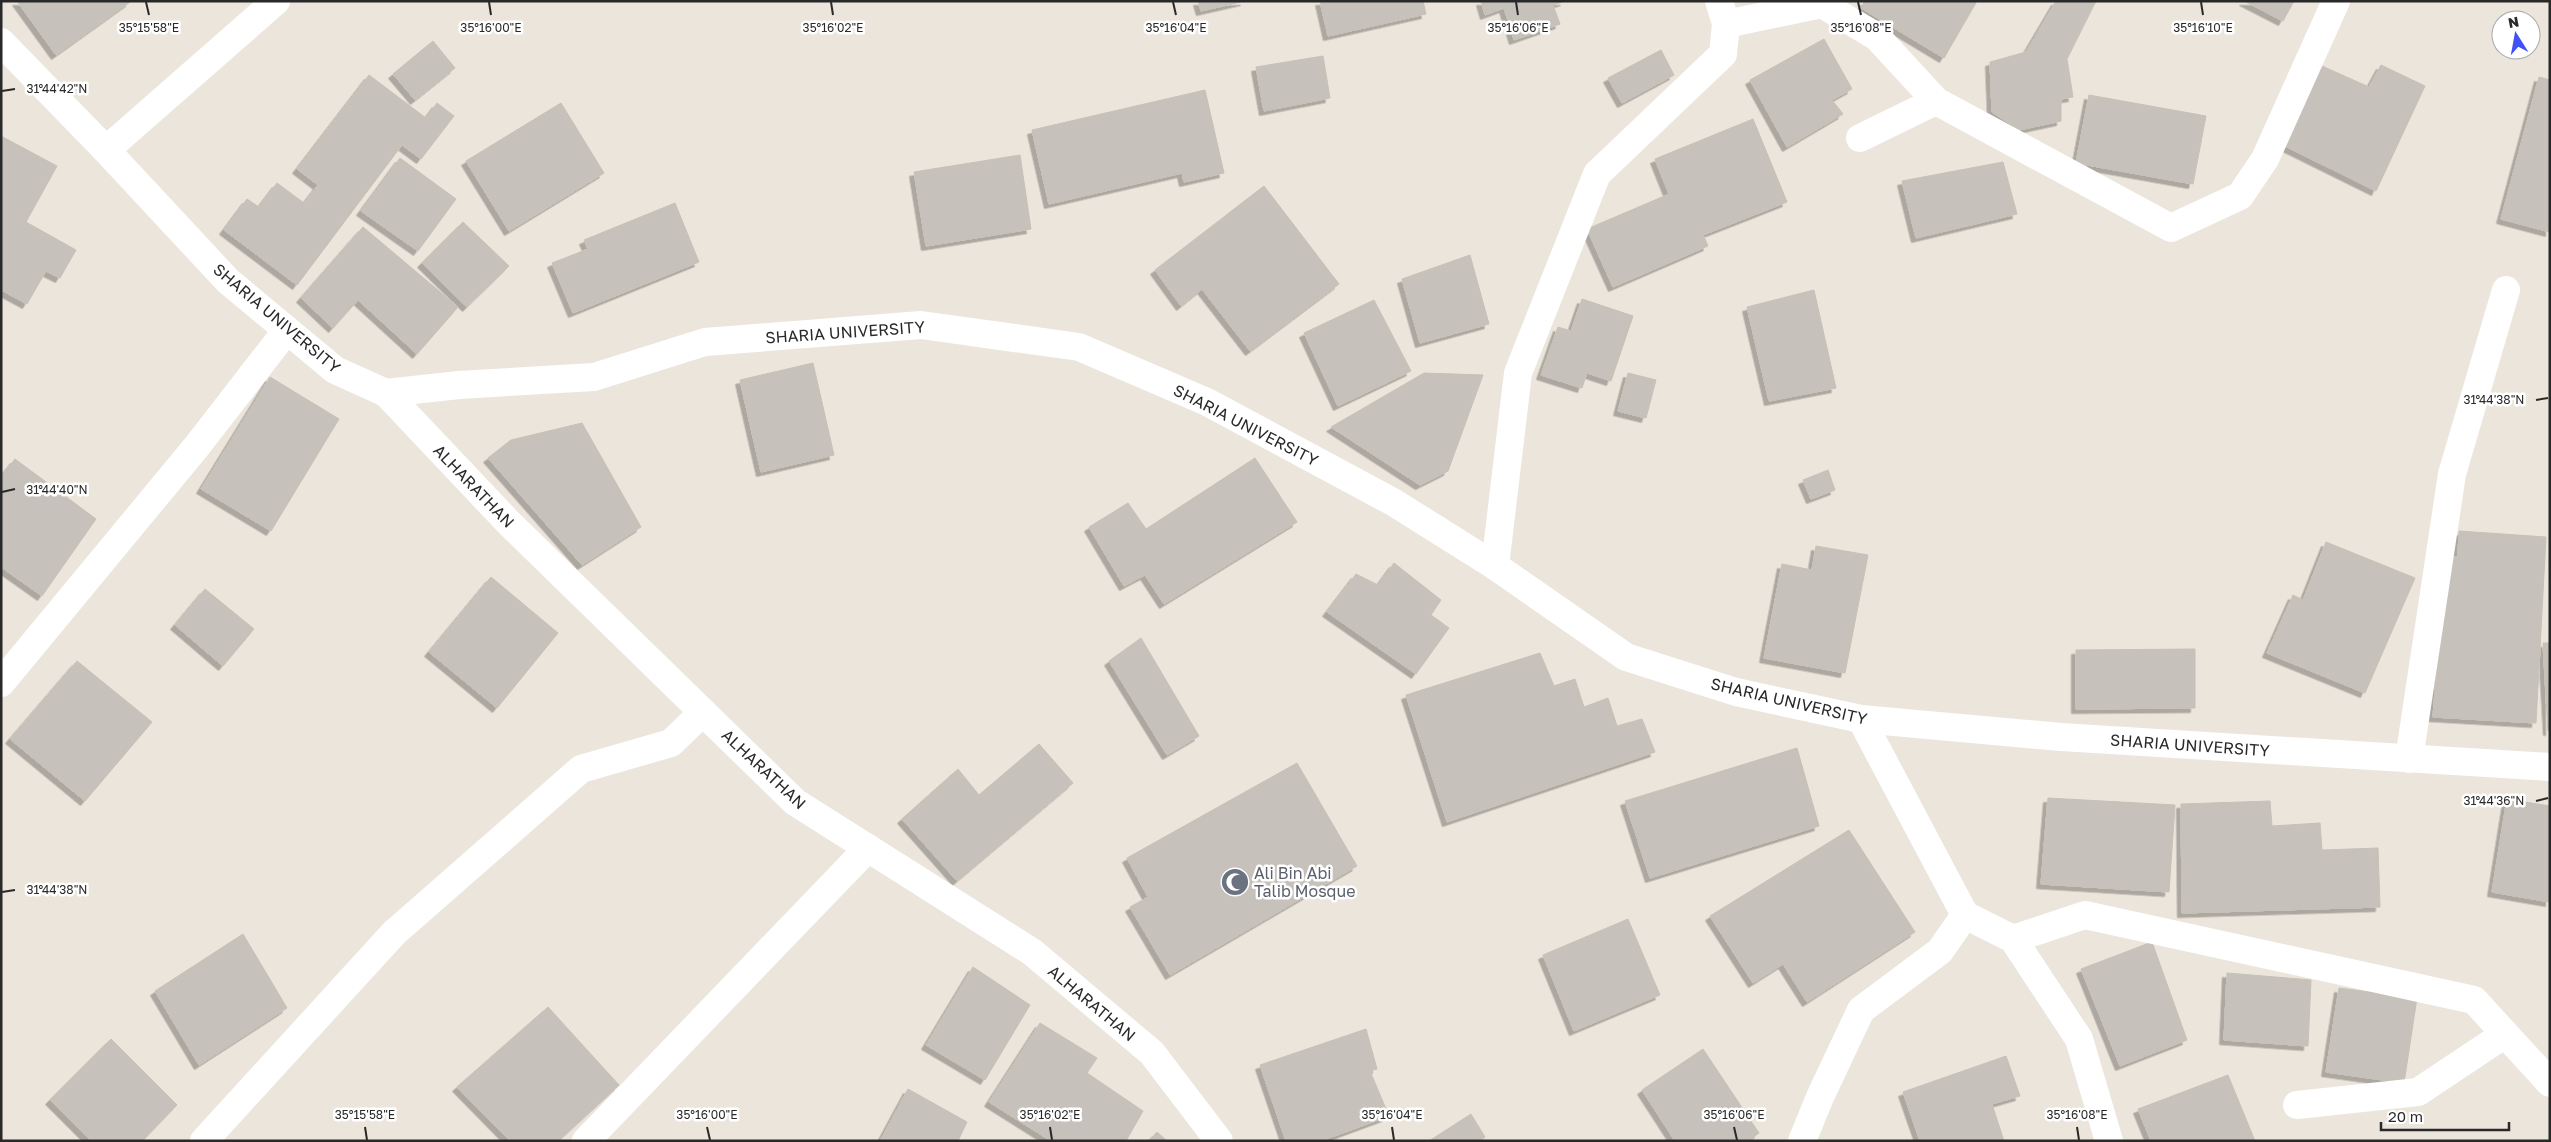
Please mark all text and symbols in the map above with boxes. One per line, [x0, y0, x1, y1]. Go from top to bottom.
north arrow [2491, 10, 2541, 60]
text: N [2507, 12, 2520, 31]
text: 35°15'58"E [119, 20, 179, 35]
text: 35°16'00"E [460, 20, 522, 35]
text: 35°16'02"E [803, 20, 863, 35]
text: 35°16'04"E [1145, 20, 1207, 35]
text: 35°16'06"E [1487, 20, 1549, 35]
text: 35°16'08"E [1830, 20, 1892, 35]
text: 35°16'10"E [2173, 20, 2233, 35]
text: 31°44'42"N [27, 81, 87, 96]
street label: SHARIA UNIVERSITY [209, 259, 345, 378]
street label: SHARIA UNIVERSITY [765, 316, 926, 348]
street label: SHARIA UNIVERSITY [1170, 380, 1322, 471]
text: 31°44'38"N [2464, 392, 2524, 407]
street label: ALHARATHAN [429, 440, 519, 532]
text: 31°44'40"N [26, 482, 88, 497]
street label: SHARIA UNIVERSITY [1709, 673, 1870, 729]
street label: ALHARATHAN [718, 725, 810, 813]
street label: SHARIA UNIVERSITY [2110, 729, 2271, 761]
text: 31°44'36"N [2464, 793, 2524, 808]
place label: Ali Bin Abi Talib Mosque [1254, 863, 1355, 901]
mosque icon: Ali Bin Abi Talib Mosque [1220, 867, 1250, 897]
text: 31°44'38"N [27, 882, 87, 897]
street label: ALHARATHAN [1044, 961, 1140, 1045]
scale bar [2381, 1100, 2508, 1132]
text: 35°15'58"E [335, 1107, 395, 1122]
text: 35°16'00"E [676, 1107, 738, 1122]
text: 35°16'02"E [1020, 1107, 1080, 1122]
text: 35°16'04"E [1361, 1107, 1423, 1122]
text: 35°16'06"E [1703, 1107, 1765, 1122]
text: 35°16'08"E [2046, 1107, 2108, 1122]
text: 20 m [2388, 1107, 2423, 1125]

